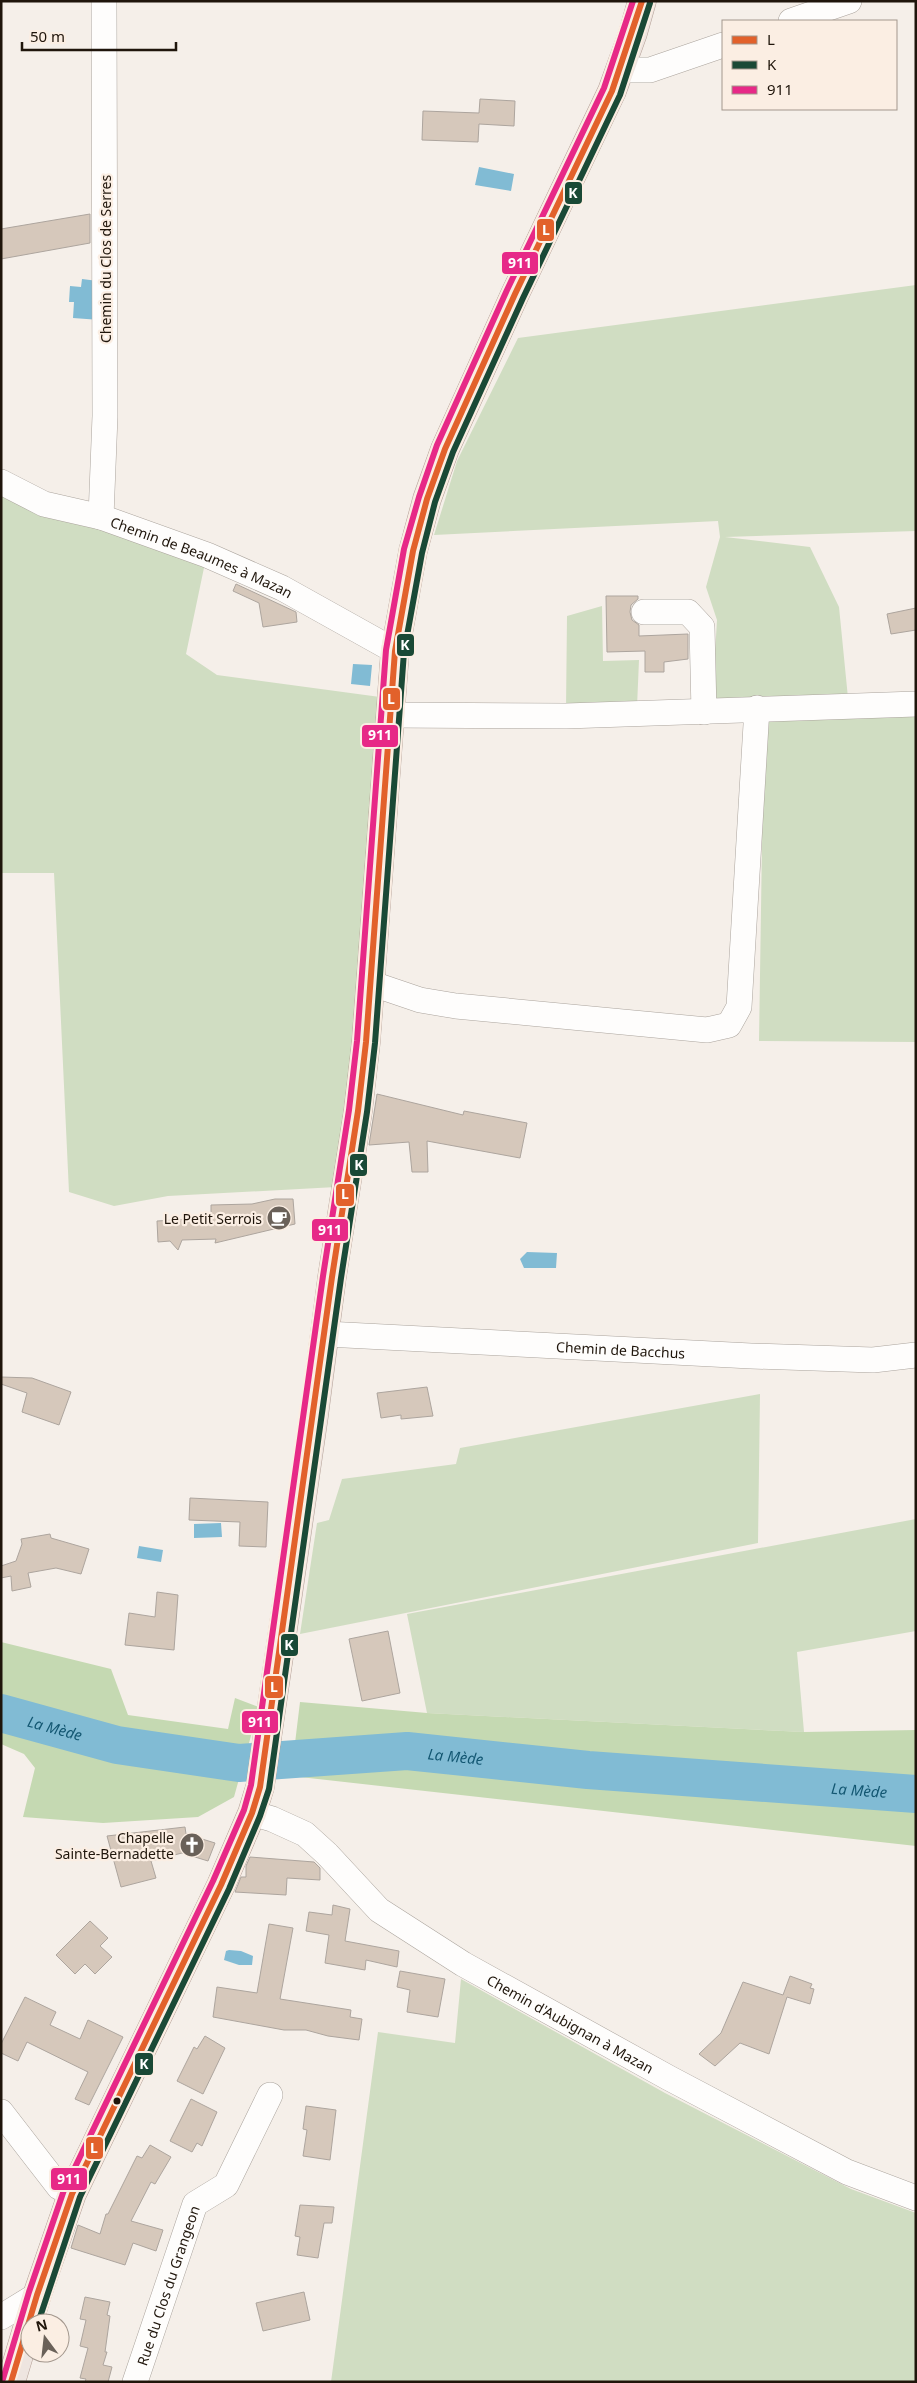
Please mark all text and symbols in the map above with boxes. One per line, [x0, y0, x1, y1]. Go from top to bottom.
scale bar [22, 20, 176, 52]
legend [722, 20, 897, 110]
text: 50 m [30, 26, 65, 46]
text: L [767, 29, 775, 49]
text: K [767, 54, 777, 74]
text: 911 [767, 79, 793, 99]
street label: Chemin du Clos de Serres [96, 175, 115, 343]
line badge: K [564, 181, 583, 205]
text: K [568, 183, 578, 202]
line badge: L [536, 218, 555, 242]
text: L [542, 220, 550, 239]
line badge: 911 [501, 251, 539, 275]
text: 911 [508, 253, 532, 272]
street label: Chemin de Beaumes à Mazan [108, 512, 296, 602]
line badge: K [396, 633, 415, 657]
text: K [400, 635, 410, 654]
line badge: L [382, 687, 401, 711]
text: L [387, 689, 395, 708]
line badge: 911 [361, 724, 399, 748]
text: 911 [368, 725, 392, 744]
line badge: K [349, 1153, 368, 1177]
text: K [354, 1155, 364, 1174]
line badge: L [335, 1183, 355, 1207]
text: L [341, 1184, 349, 1203]
cafe icon: Le Petit Serrois [266, 1205, 292, 1231]
place label: Le Petit Serrois [164, 1209, 262, 1228]
line badge: 911 [311, 1218, 349, 1242]
text: 911 [318, 1220, 342, 1239]
street label: Chemin de Bacchus [556, 1336, 686, 1362]
line badge: K [280, 1633, 299, 1657]
text: K [284, 1635, 294, 1654]
line badge: L [264, 1675, 284, 1699]
text: L [270, 1677, 278, 1696]
line badge: 911 [241, 1710, 279, 1734]
water label: La Mède [25, 1711, 85, 1745]
text: 911 [248, 1712, 272, 1731]
water label: La Mède [427, 1743, 485, 1769]
water label: La Mède [831, 1778, 888, 1802]
place label: Chapelle Sainte-Bernadette [55, 1828, 174, 1863]
church icon: Chapelle Sainte-Bernadette [179, 1832, 205, 1858]
street label: Chemin d'Aubignan à Mazan [484, 1970, 657, 2077]
line badge: K [134, 2052, 154, 2076]
text: K [139, 2054, 149, 2073]
unlabelled marker [112, 2096, 122, 2106]
line badge: L [85, 2136, 104, 2160]
text: L [90, 2138, 98, 2157]
line badge: 911 [50, 2167, 88, 2191]
text: 911 [57, 2169, 81, 2188]
street label: Rue du Clos du Grangeon [132, 2203, 203, 2368]
north arrow [20, 2313, 70, 2363]
text: N [34, 2314, 49, 2336]

